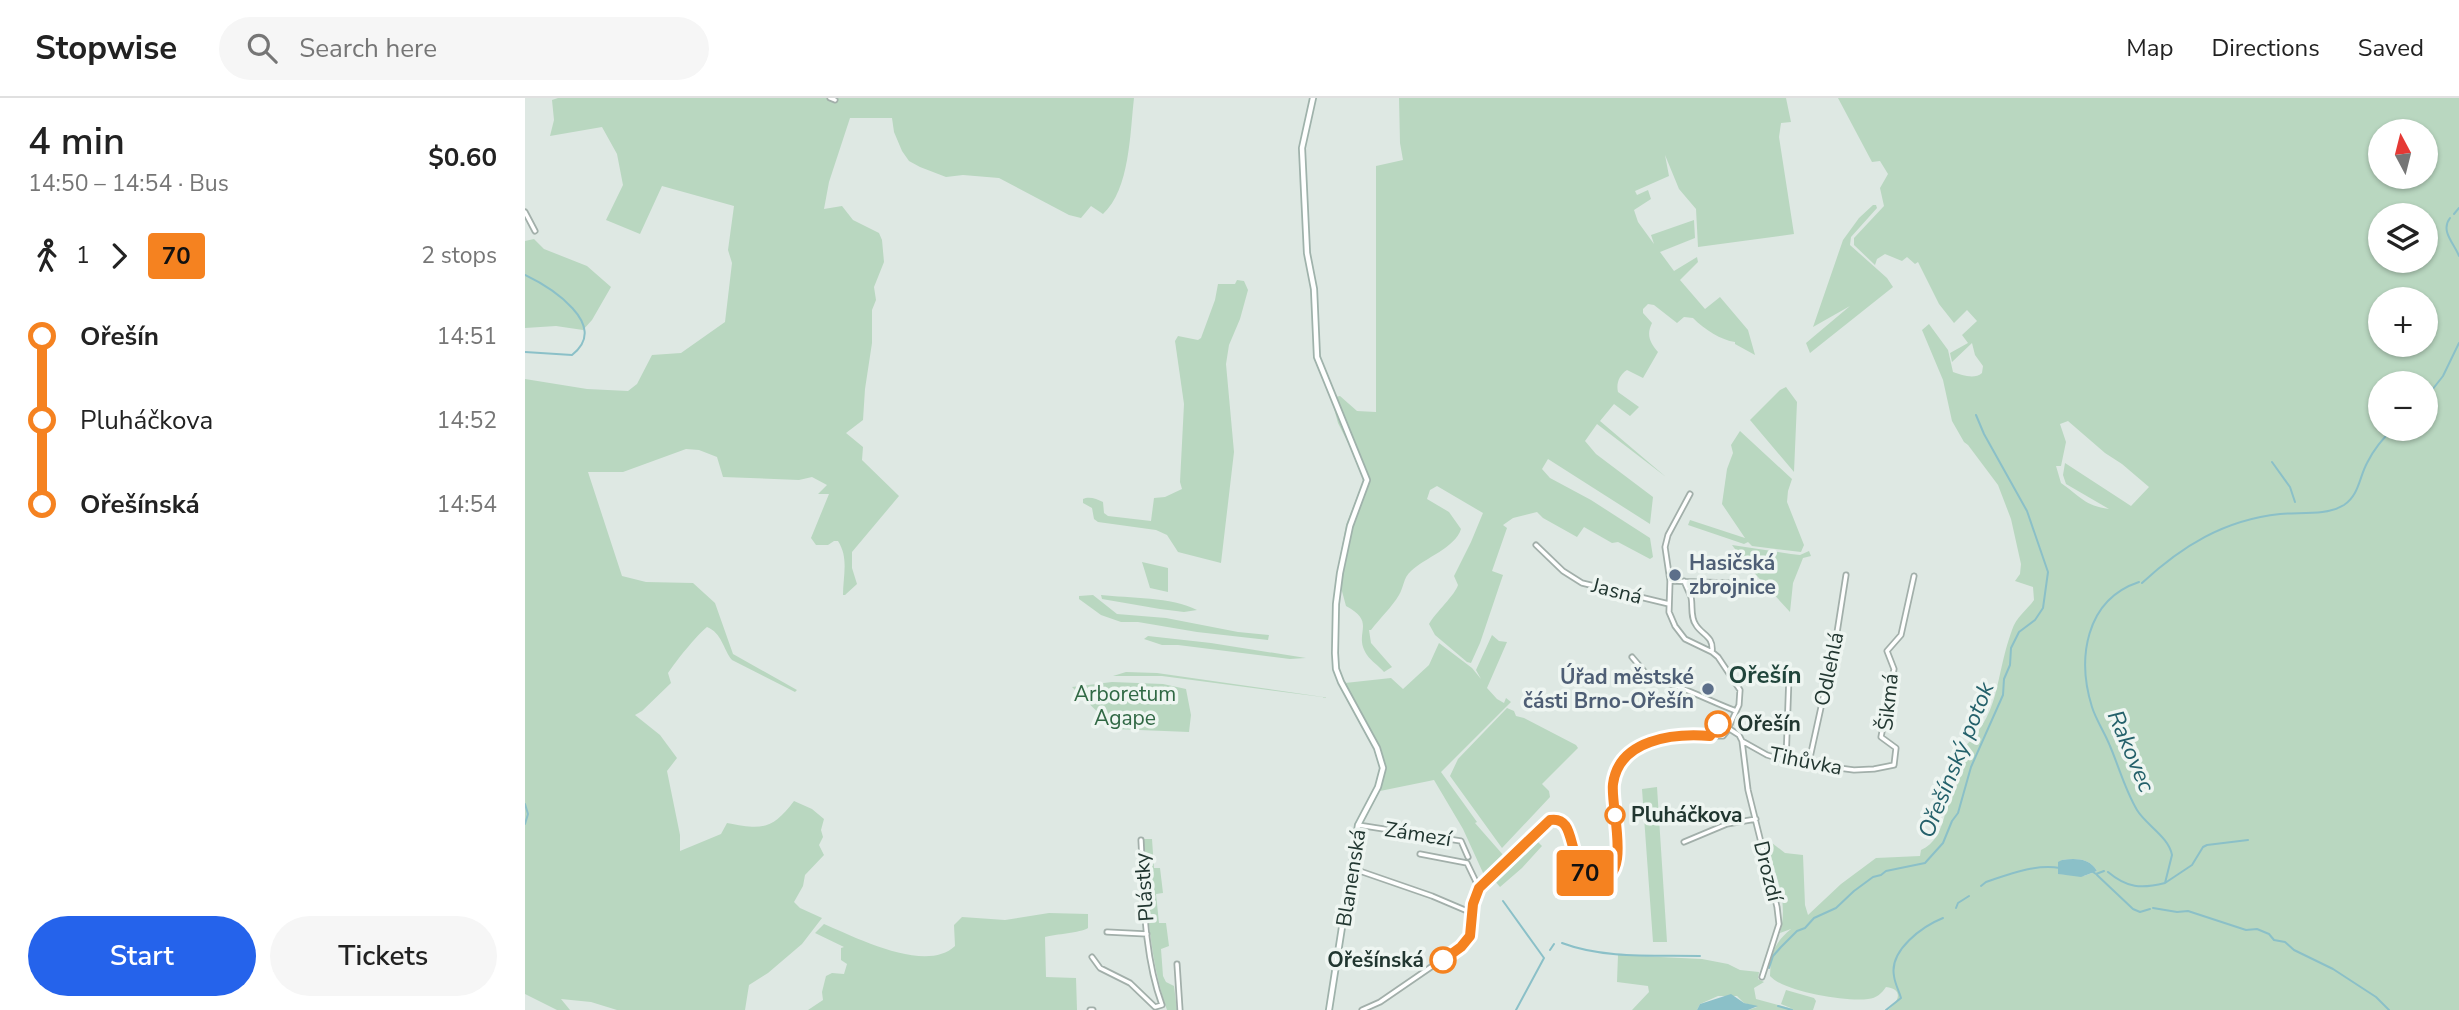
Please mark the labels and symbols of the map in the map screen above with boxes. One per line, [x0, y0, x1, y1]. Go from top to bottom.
north arrow [2368, 119, 2438, 189]
place label: Hasičská zbrojnice [1689, 549, 1776, 601]
marker: Hasičská zbrojnice [1667, 567, 1683, 583]
street label: Jasná [1588, 571, 1645, 611]
street label: Odlehlá [1808, 629, 1850, 709]
district label: Ořešín [1729, 659, 1801, 691]
place label: Úřad městské části Brno-Ořešín [1523, 663, 1694, 715]
street label: Šikmá [1871, 672, 1905, 732]
water label: Ořešínský potok [1911, 677, 2002, 843]
park label: Arboretum Agape [1074, 680, 1176, 732]
marker: Úřad městské části Brno-Ořešín [1700, 681, 1716, 697]
water label: Rakovec [2100, 705, 2162, 797]
place label: Ořešín [1737, 710, 1801, 738]
marker: Ořešín [1705, 711, 1731, 737]
street label: Tihůvka [1767, 740, 1845, 782]
place label: Pluháčkova [1631, 801, 1743, 829]
marker: Pluháčkova [1605, 805, 1625, 825]
street label: Zámezí [1383, 815, 1454, 853]
street label: Blanenská [1329, 827, 1373, 929]
street label: Drozdí [1747, 838, 1789, 905]
line badge: 70 [1553, 850, 1617, 896]
street label: Plástky [1128, 851, 1160, 922]
place label: Ořešínská [1327, 946, 1424, 974]
marker: Ořešínská [1430, 947, 1456, 973]

